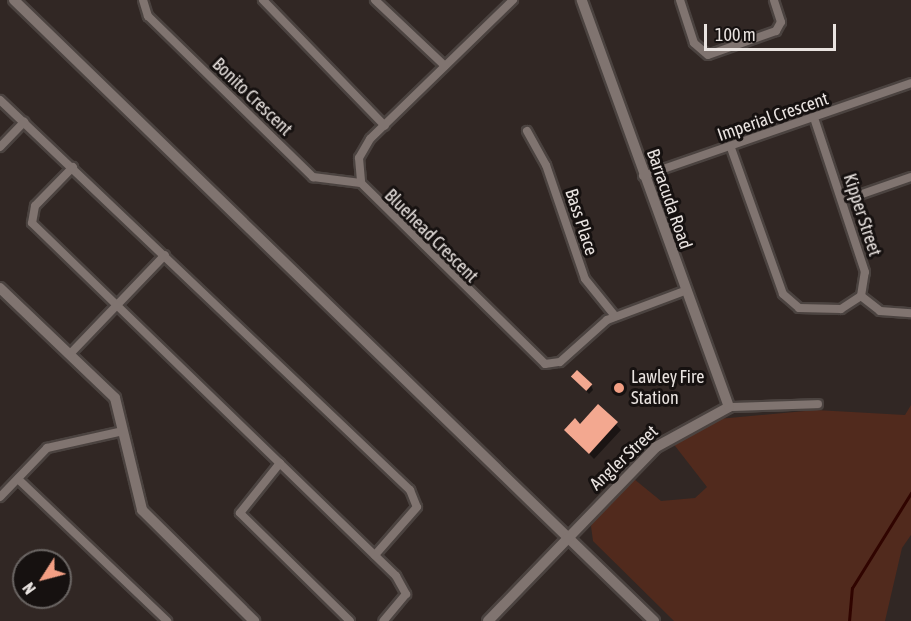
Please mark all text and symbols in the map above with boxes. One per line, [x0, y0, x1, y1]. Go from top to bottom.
scale bar [707, 12, 839, 50]
text: 100 m [715, 24, 756, 45]
street label: Bonito Crescent [208, 54, 296, 140]
street label: Imperial Crescent [715, 88, 831, 146]
street label: Barracuda Road [642, 146, 696, 252]
street label: Kipper Street [839, 171, 885, 259]
street label: Bluehead Crescent [380, 185, 482, 287]
street label: Bass Place [560, 186, 602, 258]
place label: Lawley Fire Station [631, 367, 704, 410]
marker: Lawley Fire Station [612, 381, 626, 395]
street label: Angler Street [585, 421, 663, 495]
north arrow [12, 549, 72, 609]
text: N [19, 579, 39, 598]

